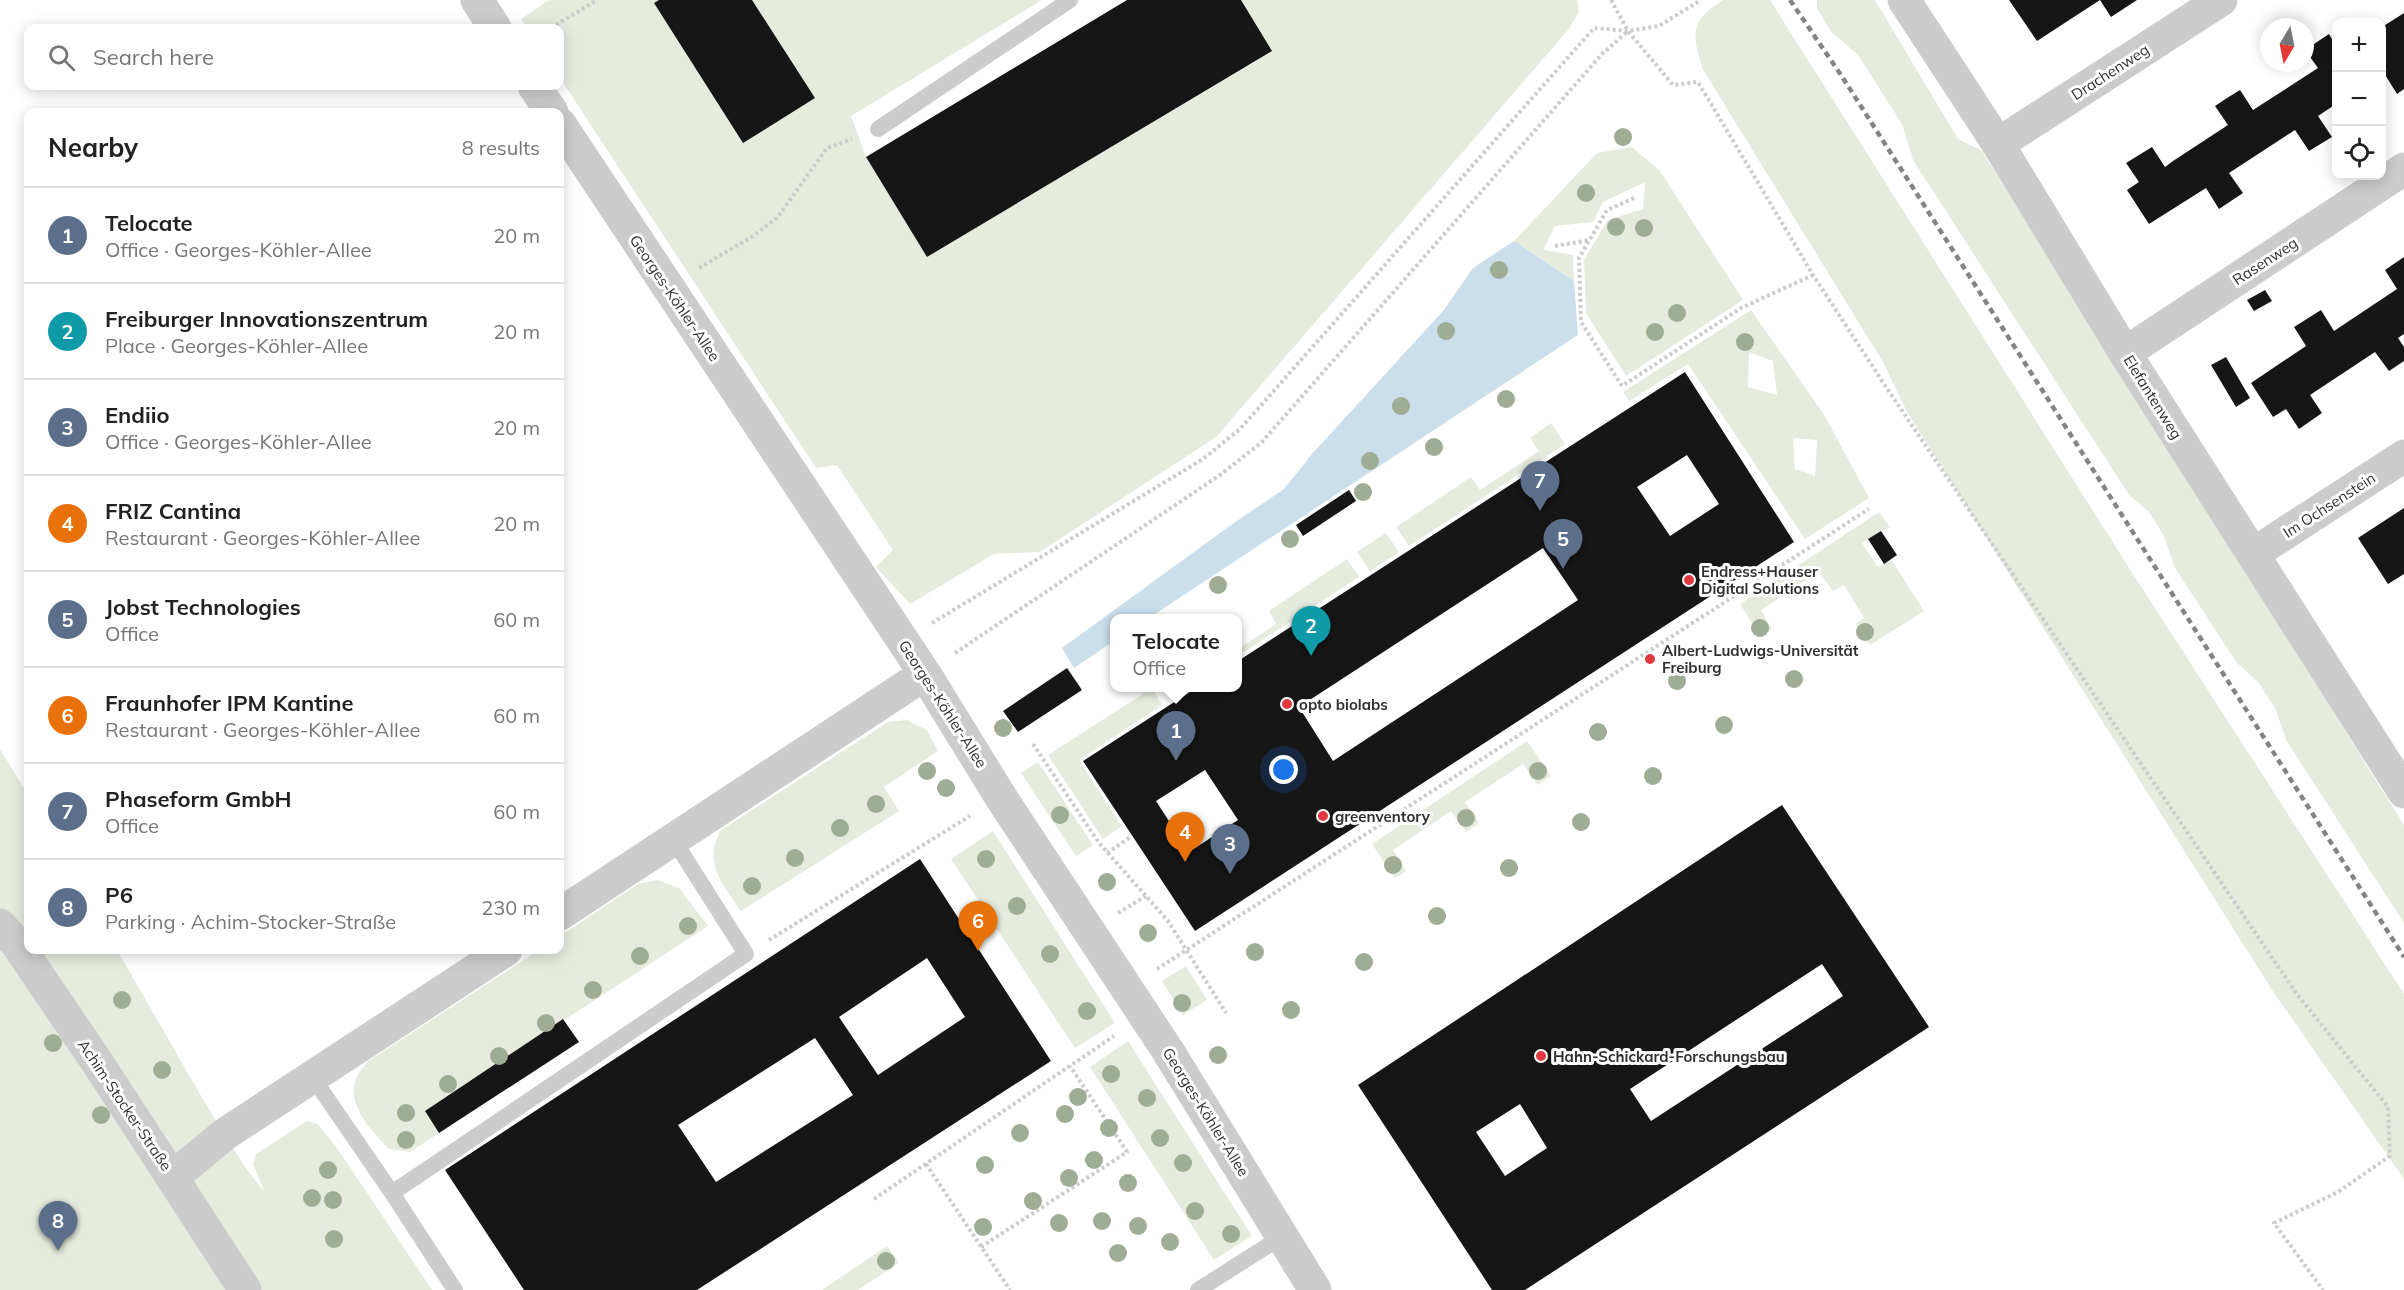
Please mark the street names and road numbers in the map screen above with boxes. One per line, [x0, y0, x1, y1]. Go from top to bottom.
street label: Drachenweg [2068, 40, 2152, 104]
street label: Georges-Köhler-Allee [626, 231, 724, 365]
street label: Rasenweg [2229, 233, 2301, 289]
street label: Elefantenweg [2120, 351, 2186, 443]
street label: Im Ochsenstein [2279, 468, 2379, 542]
street label: Georges-Köhler-Allee [895, 637, 991, 771]
street label: Achim-Stocker-Straße [74, 1036, 176, 1174]
street label: Georges-Köhler-Allee [1159, 1044, 1253, 1180]

